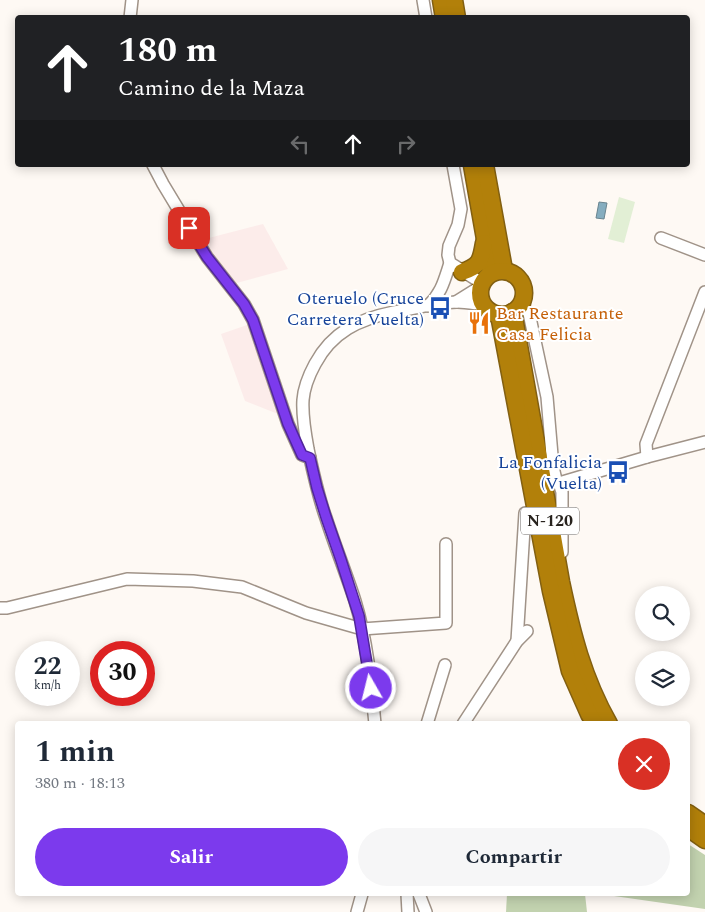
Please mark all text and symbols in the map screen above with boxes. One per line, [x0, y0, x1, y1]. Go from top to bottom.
text: 180 m [118, 24, 217, 77]
icon: ahead [35, 35, 100, 100]
text: Camino de la Maza [118, 72, 305, 105]
icon: left [286, 130, 314, 158]
icon: ahead [339, 130, 367, 158]
icon: right [392, 130, 420, 158]
pin [168, 207, 210, 249]
icon: arrive [175, 214, 203, 242]
place label: Oteruelo (Cruce Carretera Vuelta) [287, 285, 424, 333]
bus stop icon: Oteruelo (Cruce Carretera Vuelta) [427, 295, 453, 321]
place label: Bar Restaurante Casa Felicia [496, 300, 623, 348]
restaurant icon: Bar Restaurante Casa Felicia [466, 310, 492, 336]
place label: La Fonfalicia (Vuelta) [498, 449, 602, 497]
bus stop icon: La Fonfalicia (Vuelta) [605, 459, 631, 485]
road number: N-120 [521, 508, 579, 534]
map controls [635, 586, 690, 706]
button: search [635, 586, 690, 641]
speed limit sign: 30 [90, 641, 155, 706]
text: 22 [33, 648, 62, 686]
button: layers [635, 651, 690, 706]
position arrow [344, 661, 396, 713]
text: km/h [34, 676, 61, 695]
text: 1 min [35, 729, 115, 775]
button: close [618, 738, 670, 790]
text: 380 m · 18:13 [35, 771, 125, 795]
button: Salir [35, 828, 348, 886]
button: Compartir [358, 828, 670, 886]

